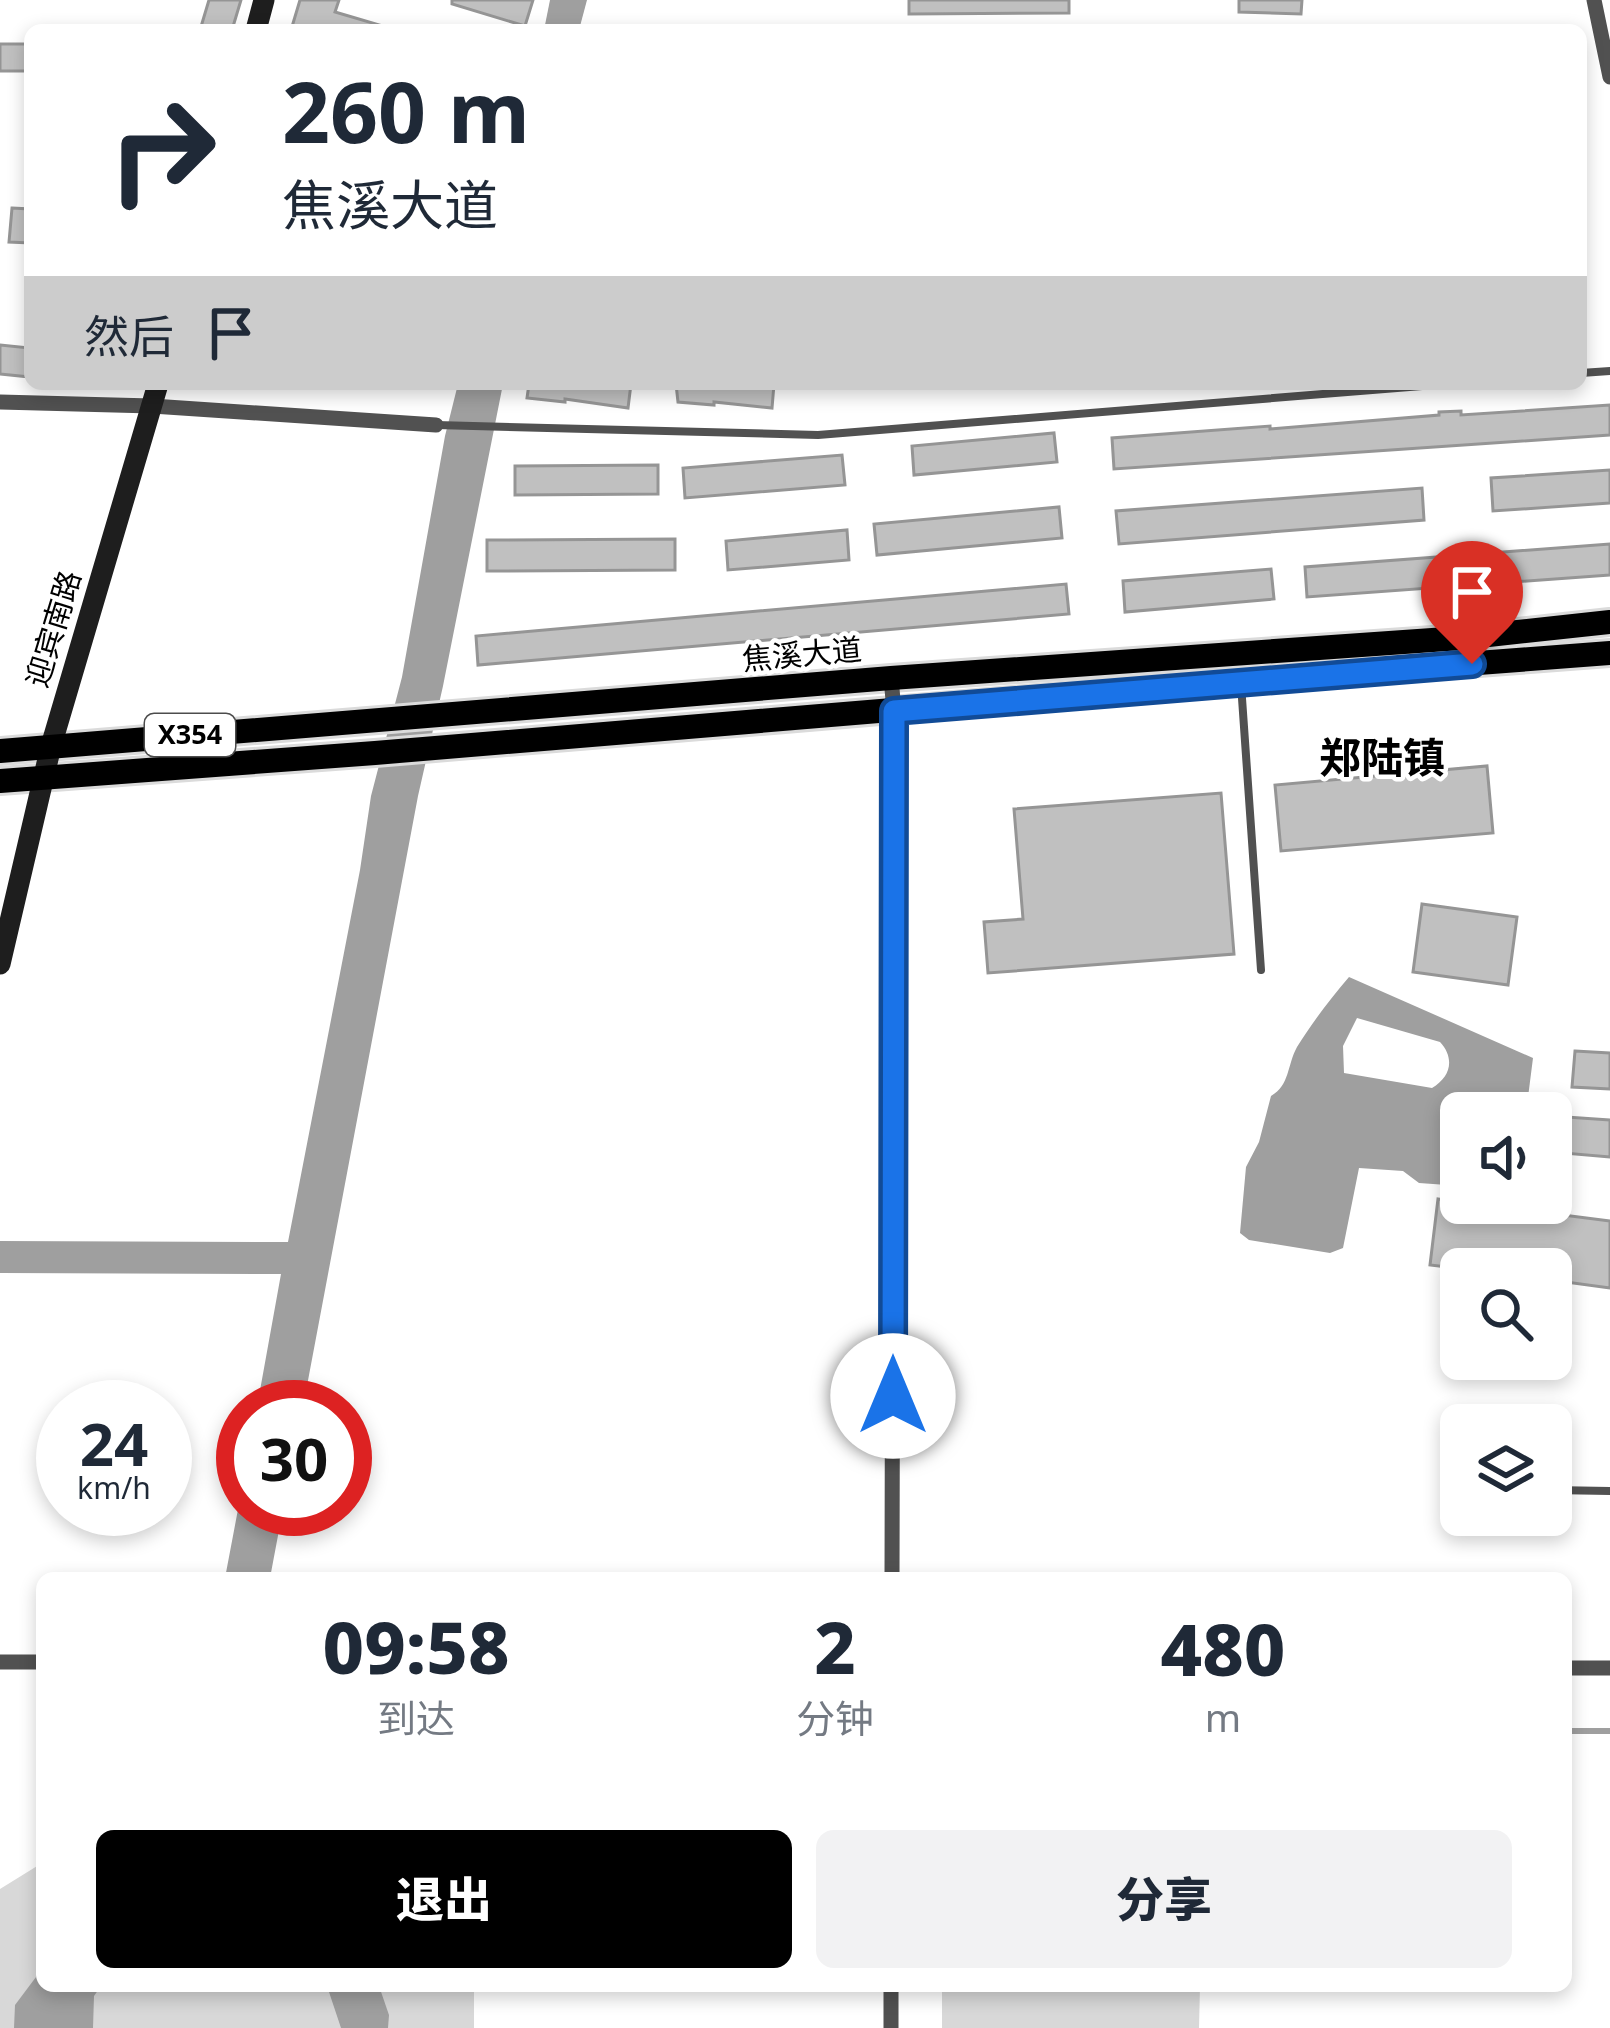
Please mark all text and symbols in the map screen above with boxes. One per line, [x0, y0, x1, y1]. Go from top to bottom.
text: 260 m [282, 53, 530, 168]
icon: right [84, 72, 240, 228]
text: 焦溪大道 [282, 167, 498, 241]
icon: arrive [198, 300, 264, 366]
text: 然后 [84, 305, 174, 366]
pin [1421, 541, 1523, 664]
icon: arrive [1439, 559, 1505, 625]
street label: 迎宾南路 [15, 565, 90, 692]
street label: 焦溪大道 [740, 628, 863, 679]
road number: X354 [145, 714, 235, 756]
district label: 郑陆镇 [1319, 728, 1445, 785]
map controls [1440, 1092, 1572, 1536]
button: sound [1440, 1092, 1572, 1224]
button: search [1440, 1248, 1572, 1380]
position arrow [830, 1333, 956, 1459]
speed limit sign: 30 [216, 1380, 372, 1536]
text: 24 [80, 1402, 148, 1484]
button: layers [1440, 1404, 1572, 1536]
text: km/h [77, 1467, 151, 1508]
text: 09:58 [323, 1597, 510, 1695]
text: 2 [814, 1597, 856, 1695]
text: 480 [1161, 1599, 1285, 1697]
text: m [1205, 1690, 1241, 1743]
text: 到达 [377, 1691, 455, 1744]
text: 分钟 [796, 1691, 874, 1744]
button: 退出 [96, 1830, 792, 1968]
button: 分享 [816, 1830, 1512, 1968]

